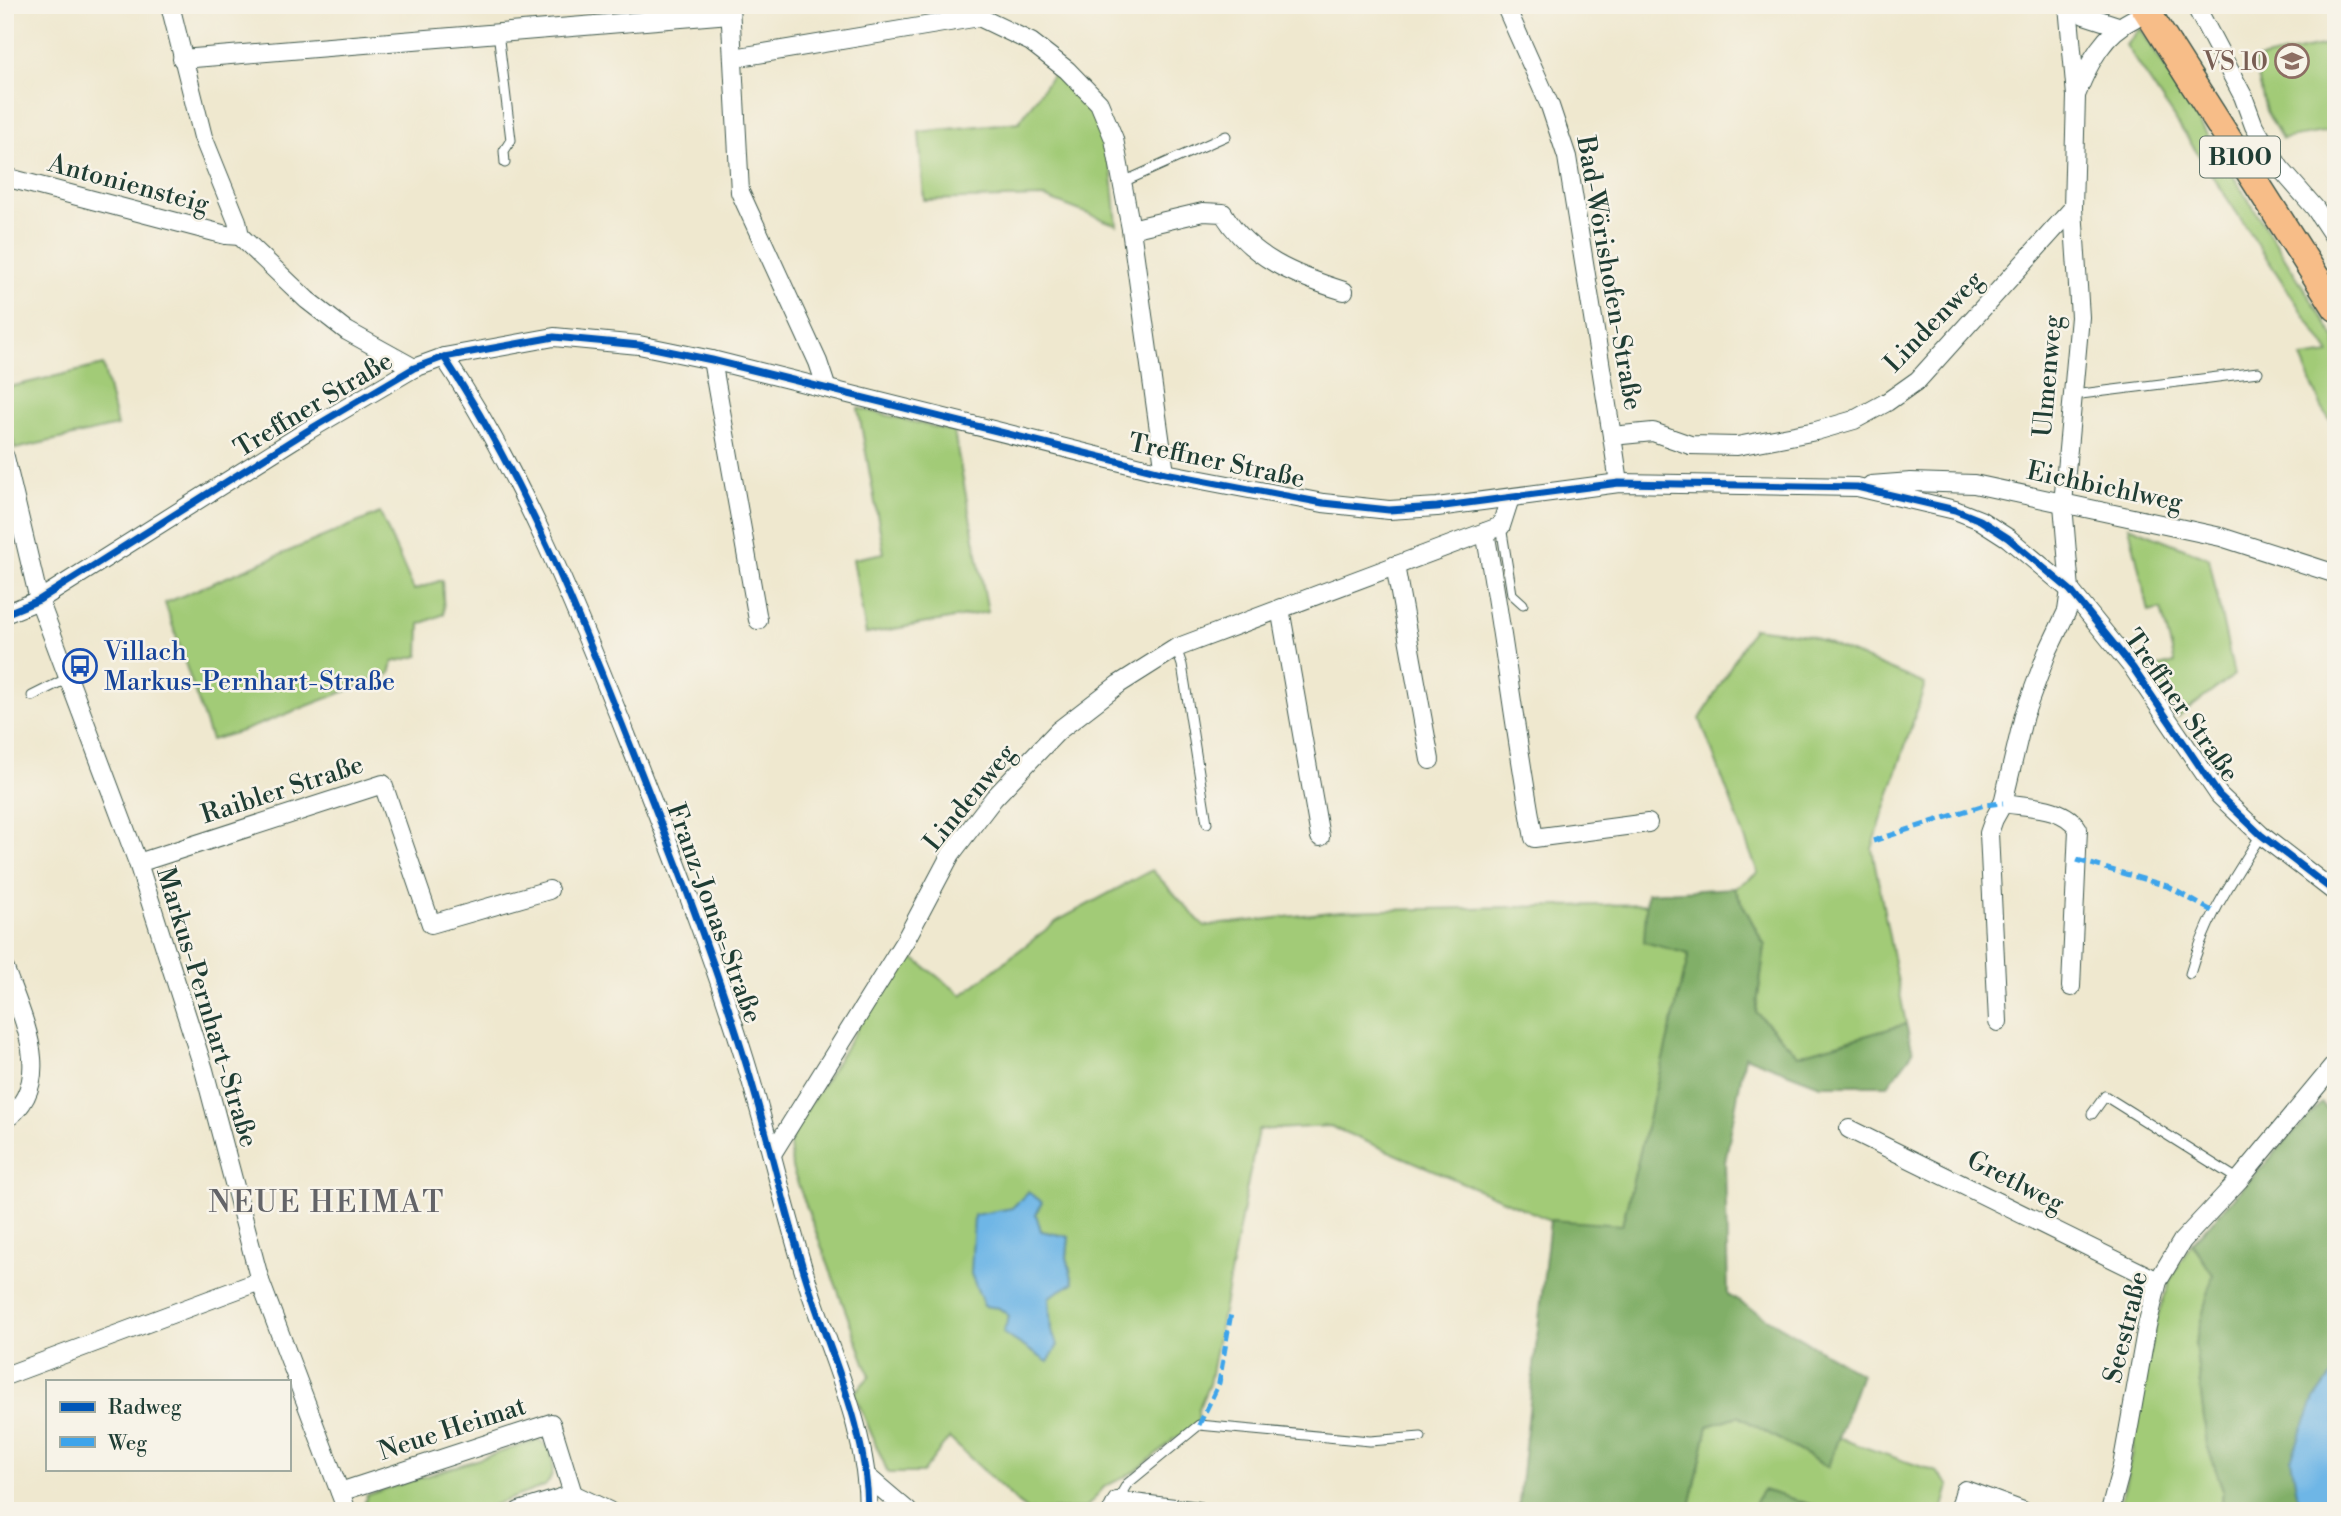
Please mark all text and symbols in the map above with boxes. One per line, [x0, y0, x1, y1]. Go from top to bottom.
school or university icon: VS 10 [2273, 42, 2311, 80]
place label: VS 10 [2202, 46, 2268, 78]
street label: Bad-Wörishofen-Straße [1569, 133, 1649, 413]
road number: B100 [2200, 136, 2280, 177]
street label: Antoniensteig [44, 147, 213, 221]
street label: Lindenweg [1877, 264, 1990, 379]
street label: Ulmenweg [2027, 313, 2069, 439]
street label: Treffner Straße [228, 345, 399, 465]
street label: Treffner Straße [1126, 427, 1308, 495]
street label: Eichbichlweg [2024, 455, 2186, 519]
street label: Treffner Straße [2117, 623, 2246, 788]
place label: Villach Markus-Pernhart-Straße [103, 636, 395, 698]
bus stop icon: Villach Markus-Pernhart-Straße [61, 647, 99, 685]
street label: Lindenweg [917, 737, 1023, 858]
street label: Raibler Straße [197, 749, 367, 831]
street label: Franz-Jonas-Straße [659, 799, 769, 1028]
street label: Markus-Pernhart-Straße [149, 863, 265, 1151]
street label: Gretlweg [1962, 1144, 2070, 1220]
district label: NEUE HEIMAT [209, 1184, 445, 1222]
street label: Seestraße [2097, 1268, 2155, 1386]
legend [46, 1380, 290, 1470]
street label: Neue Heimat [375, 1390, 530, 1468]
text: Radweg [108, 1395, 182, 1421]
text: Weg [107, 1431, 147, 1457]

